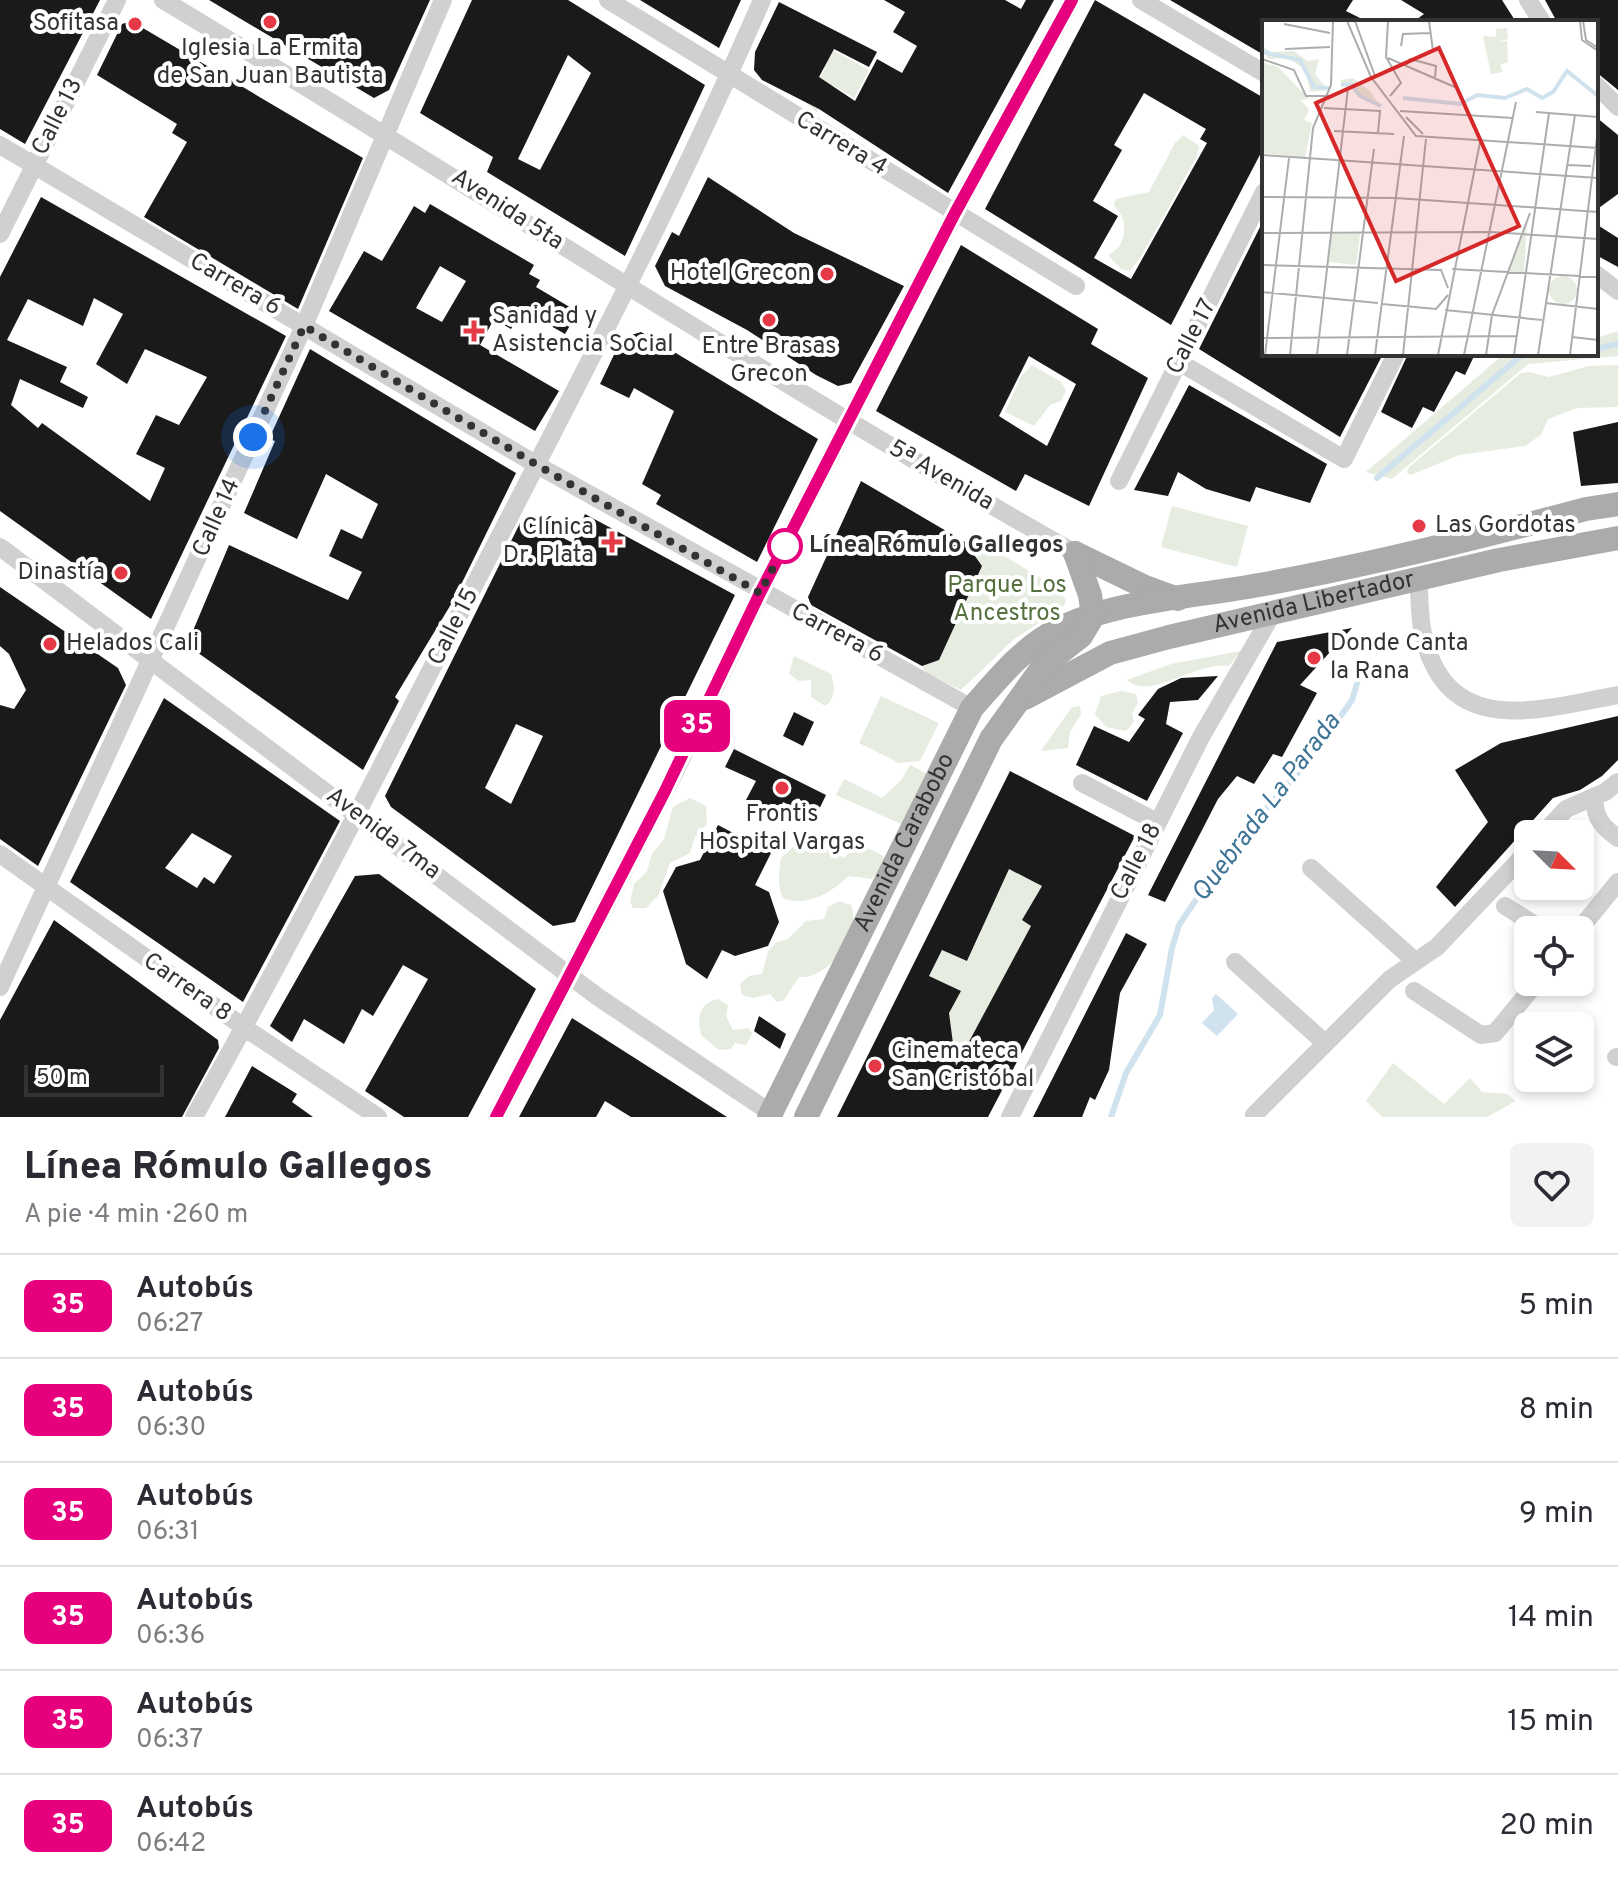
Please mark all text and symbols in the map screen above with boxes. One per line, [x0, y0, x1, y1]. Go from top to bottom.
place label: Sofitasa [33, 9, 119, 39]
marker: Iglesia La Ermita de San Juan Bautista [261, 13, 279, 31]
marker: Sofitasa [126, 15, 144, 33]
inset map [1262, 20, 1598, 356]
place label: Iglesia La Ermita de San Juan Bautista [157, 34, 383, 92]
street label: Calle 13 [26, 73, 90, 161]
street label: Carrera 4 [790, 105, 892, 183]
street label: Avenida 5ta [445, 163, 569, 257]
street label: Carrera 6 [184, 247, 286, 323]
place label: Hotel Grecon [670, 259, 811, 289]
marker: Hotel Grecon [818, 265, 836, 283]
street label: Calle 17 [1160, 294, 1224, 380]
place label: Sanidad y Asistencia Social [492, 302, 674, 360]
marker: Entre Brasas Grecon [760, 311, 778, 329]
marker: Sanidad y Asistencia Social [463, 320, 485, 342]
place label: Entre Brasas Grecon [702, 332, 836, 390]
your location [233, 417, 273, 457]
street label: 5ª Avenida [883, 434, 999, 518]
street label: Calle 14 [186, 474, 248, 562]
place label: Las Gordotas [1435, 511, 1576, 541]
place label: Clínica Dr. Plata [503, 513, 594, 571]
marker: Las Gordotas [1410, 517, 1428, 535]
marker: Línea Rómulo Gallegos [768, 529, 802, 563]
marker: Clínica Dr. Plata [601, 531, 623, 553]
place label: Línea Rómulo Gallegos [809, 531, 1064, 561]
place label: Dinastía [17, 558, 105, 588]
marker: Dinastía [112, 564, 130, 582]
street label: Avenida Libertador [1210, 565, 1418, 641]
park label: Parque Los Ancestros [947, 571, 1067, 629]
street label: Calle 15 [422, 583, 486, 671]
street label: Carrera 6 [785, 597, 889, 671]
place label: Helados Cali [66, 629, 199, 659]
place label: Donde Canta la Rana [1330, 629, 1468, 687]
marker: Helados Cali [41, 635, 59, 653]
marker: Donde Canta la Rana [1305, 649, 1323, 667]
line badge: 35 [661, 700, 733, 752]
water label: Quebrada La Parada [1185, 707, 1349, 909]
text: 35 [680, 708, 714, 744]
street label: Avenida Carabobo [848, 748, 962, 938]
marker: Frontis Hospital Vargas [773, 779, 791, 797]
street label: Avenida 7ma [320, 781, 446, 887]
place label: Frontis Hospital Vargas [699, 800, 865, 858]
street label: Calle 18 [1105, 818, 1169, 906]
north arrow [1514, 820, 1594, 900]
map controls [1514, 820, 1594, 1092]
button: locate [1514, 916, 1594, 996]
street label: Carrera 8 [137, 947, 237, 1029]
button: layers [1514, 1012, 1594, 1092]
place label: Cinemateca San Cristóbal [891, 1037, 1034, 1095]
marker: Cinemateca San Cristóbal [866, 1057, 884, 1075]
scale bar [24, 1061, 164, 1097]
text: 50 m [36, 1065, 88, 1092]
button: heart [1510, 1143, 1594, 1227]
text: Línea Rómulo Gallegos [24, 1144, 433, 1193]
text: A pie · 4 min · 260 m [24, 1199, 248, 1232]
text: Autobús [136, 1271, 254, 1308]
text: 35 [51, 1288, 85, 1324]
text: 5 min [1518, 1288, 1594, 1325]
text: 06:27 [136, 1308, 203, 1341]
text: Autobús [136, 1375, 254, 1412]
text: 35 [51, 1392, 85, 1428]
text: 8 min [1519, 1392, 1594, 1429]
text: 06:30 [136, 1412, 206, 1445]
text: Autobús [136, 1479, 254, 1516]
text: 35 [51, 1496, 85, 1532]
text: 9 min [1519, 1496, 1594, 1533]
text: 06:31 [136, 1516, 199, 1549]
text: Autobús [136, 1583, 254, 1620]
text: 35 [51, 1600, 85, 1636]
text: 14 min [1508, 1600, 1594, 1637]
text: 06:36 [136, 1620, 205, 1653]
text: Autobús [136, 1687, 254, 1724]
text: 35 [51, 1704, 85, 1740]
text: 15 min [1507, 1704, 1594, 1741]
text: 06:37 [136, 1724, 203, 1757]
text: Autobús [136, 1791, 254, 1828]
text: 35 [51, 1808, 85, 1844]
text: 20 min [1499, 1808, 1594, 1845]
text: 06:42 [136, 1828, 206, 1861]

